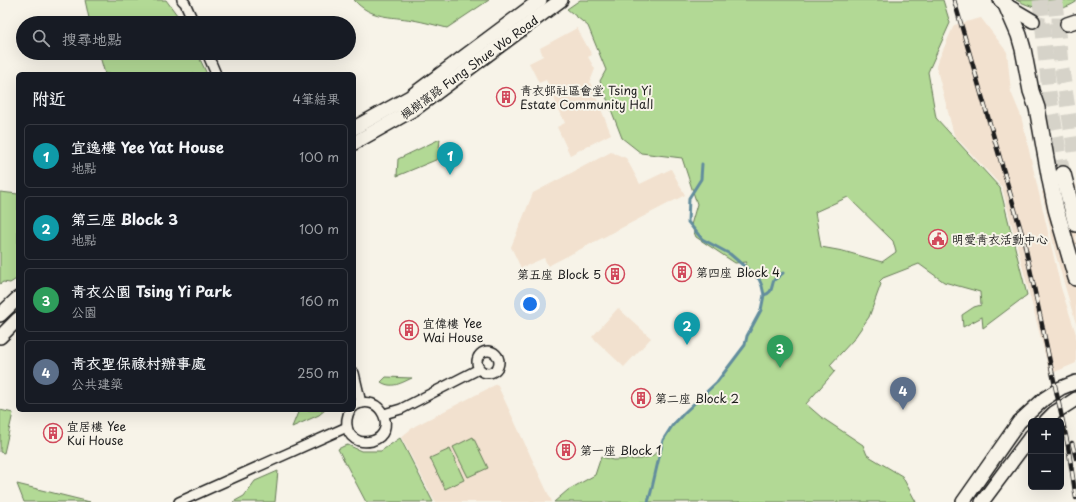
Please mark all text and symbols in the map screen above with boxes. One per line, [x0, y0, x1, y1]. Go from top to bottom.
street label: 楓樹窩路 Fung Shue Wo Road [396, 11, 542, 123]
search box [16, 16, 356, 60]
icon: search [30, 27, 52, 49]
text: 搜尋地點 [62, 27, 122, 50]
place label: 青衣邨社區會堂 Tsing Yi Estate Community Hall [520, 81, 653, 113]
text: 附近 [32, 85, 66, 111]
building icon: 青衣邨社區會堂 Tsing Yi Estate Community Hall [495, 86, 517, 108]
text: 4筆結果 [292, 89, 340, 108]
text: 宜逸樓 Yee Yat House [71, 135, 224, 158]
pin: 1 [437, 142, 463, 175]
text: 1 [43, 147, 49, 166]
text: 100 m [299, 147, 339, 166]
text: 地點 [71, 158, 97, 177]
text: 第三座 Block 3 [71, 207, 178, 230]
text: 2 [41, 219, 51, 238]
text: 100 m [299, 219, 339, 238]
public building icon: 明愛青衣活動中心 [927, 228, 949, 250]
text: 地點 [71, 230, 97, 249]
place label: 明愛青衣活動中心 [952, 230, 1048, 248]
building icon: 第四座 Block 4 [671, 261, 693, 283]
building icon: 第五座 Block 5 [604, 263, 626, 285]
place label: 第四座 Block 4 [696, 263, 780, 281]
place label: 第五座 Block 5 [517, 265, 601, 283]
text: 青衣公園 Tsing Yi Park [71, 279, 232, 302]
text: 3 [42, 291, 50, 310]
text: 160 m [300, 291, 339, 310]
your location [520, 294, 540, 314]
text: 公園 [71, 302, 97, 321]
pin: 2 [674, 312, 700, 345]
place label: 宜偉樓 Yee Wai House [423, 314, 484, 346]
building icon: 宜偉樓 Yee Wai House [398, 319, 420, 341]
pin: 3 [767, 335, 793, 368]
text: 青衣聖保祿村辦事處 [71, 351, 206, 374]
text: 4 [42, 363, 50, 382]
text: 250 m [297, 363, 339, 382]
text: 公共建築 [71, 374, 123, 393]
pin: 4 [890, 377, 916, 410]
building icon: 第二座 Block 2 [630, 387, 652, 409]
place label: 第二座 Block 2 [655, 389, 739, 407]
place label: 宜居樓 Yee Kui House [67, 417, 127, 449]
map controls [1028, 418, 1064, 490]
button: + [1028, 418, 1064, 454]
building icon: 宜居樓 Yee Kui House [42, 422, 64, 444]
building icon: 第一座 Block 1 [555, 439, 577, 461]
place label: 第一座 Block 1 [580, 441, 661, 459]
button: − [1028, 454, 1064, 490]

